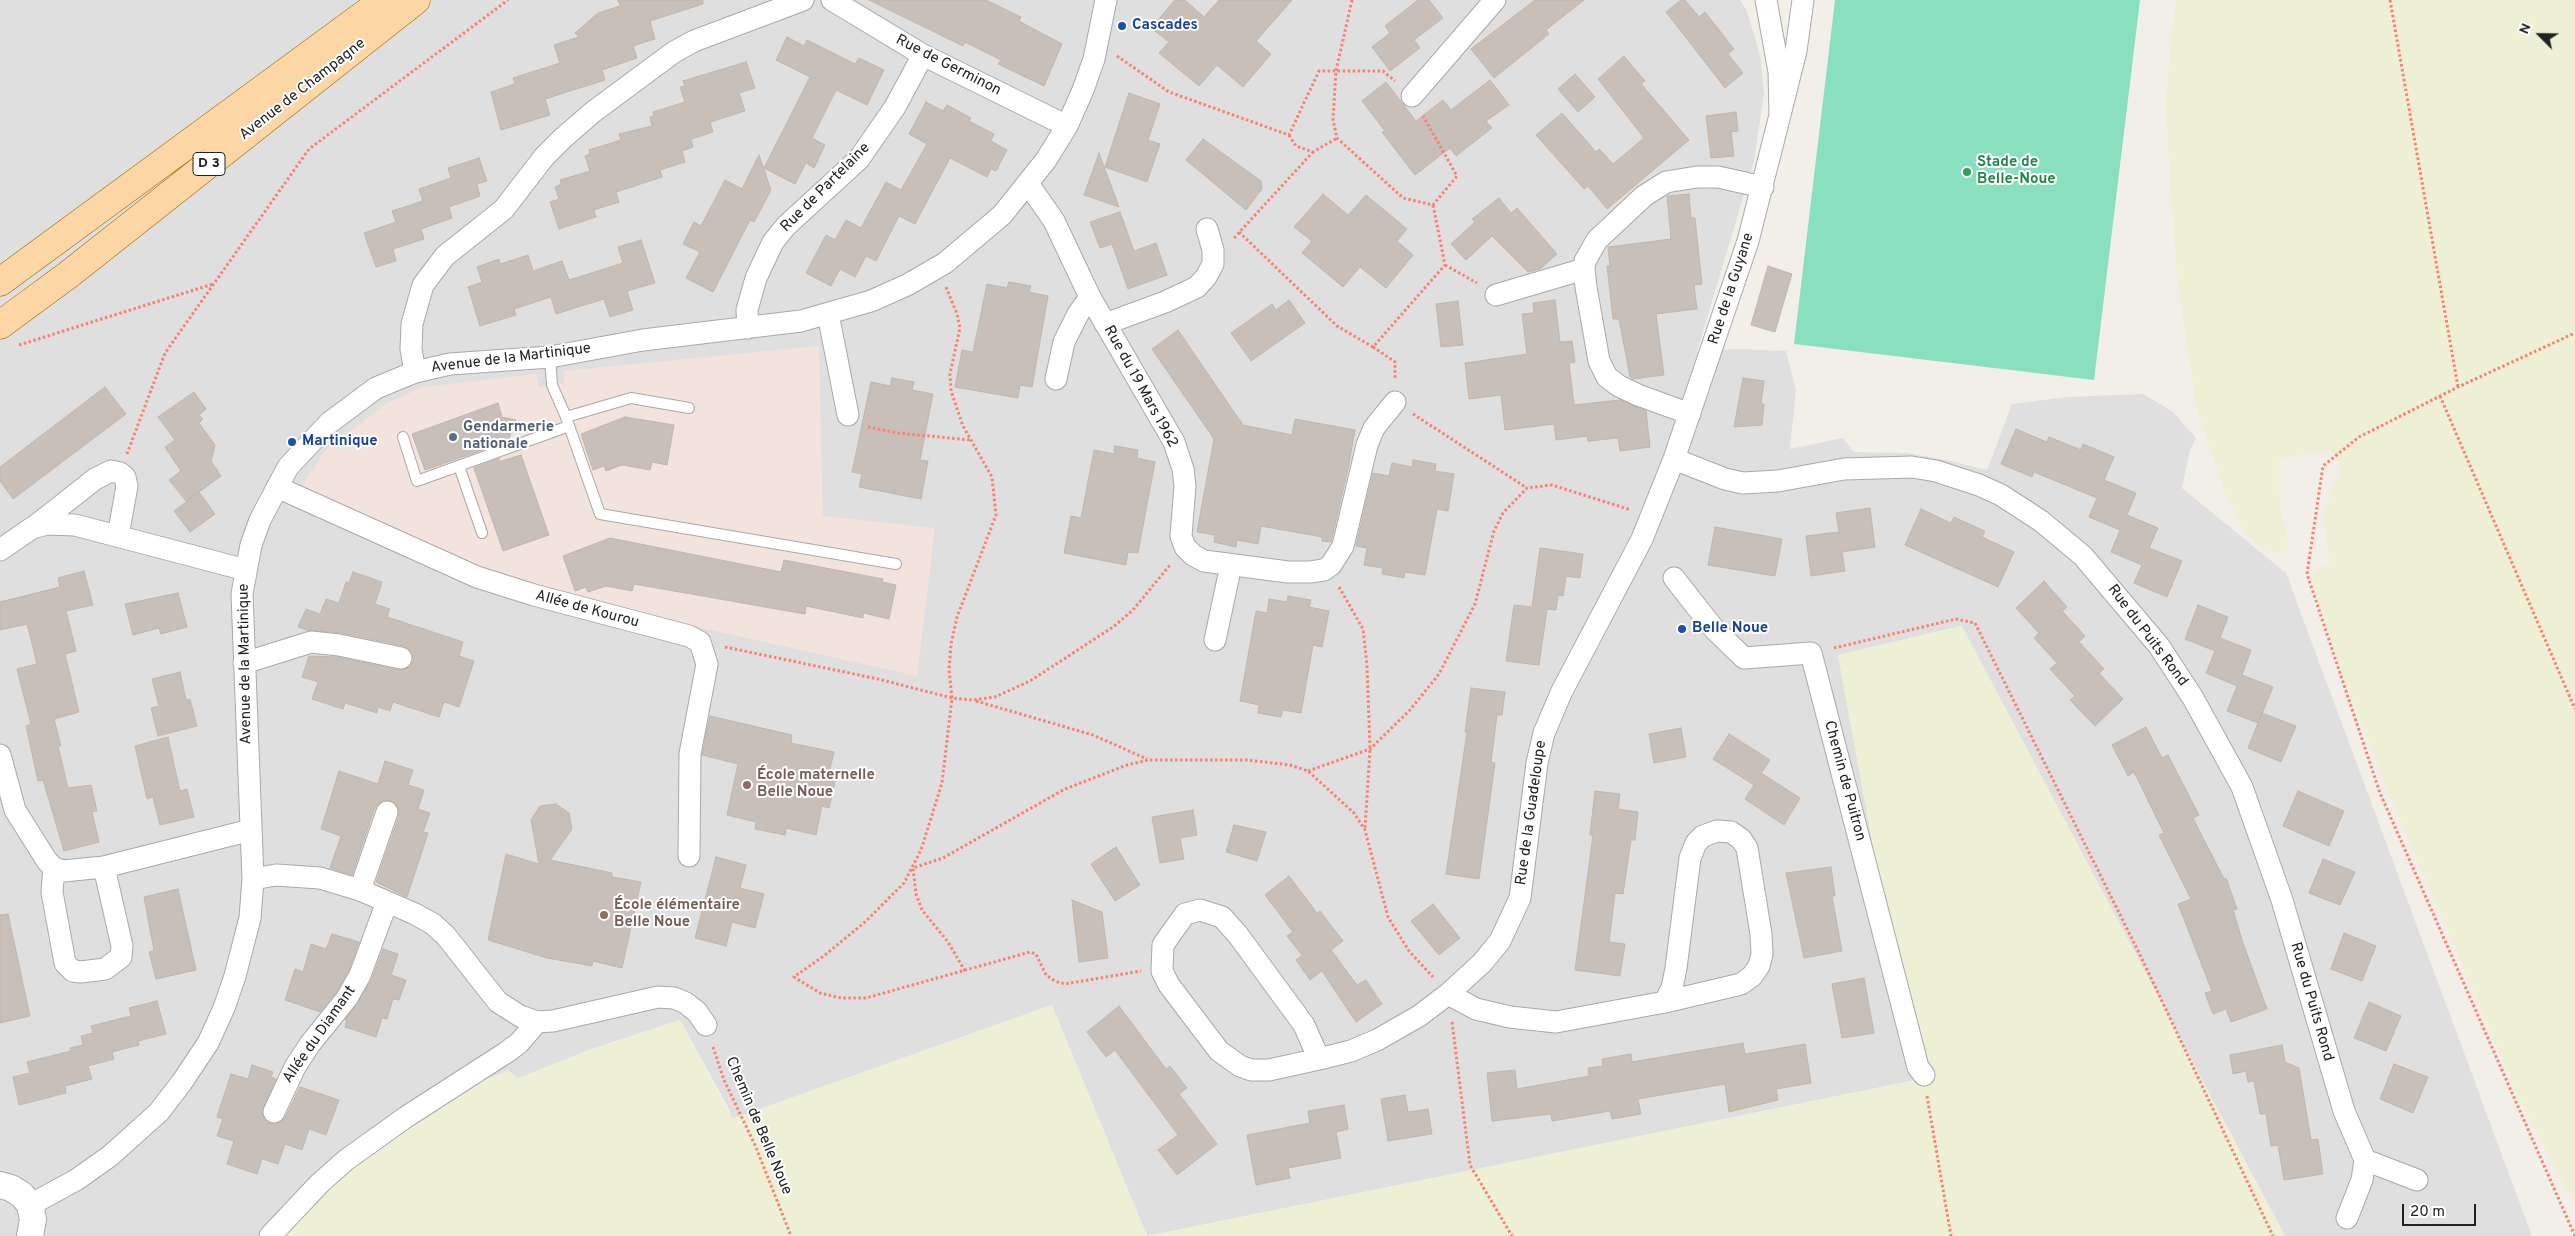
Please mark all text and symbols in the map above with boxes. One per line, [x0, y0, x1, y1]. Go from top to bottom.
north arrow [2515, 10, 2565, 60]
place label: Cascades [1132, 17, 1198, 35]
marker: Cascades [1116, 20, 1128, 32]
text: N [2516, 21, 2536, 37]
street label: Rue de Germinon [892, 32, 1004, 100]
street label: Avenue de Champagne [236, 35, 370, 145]
street label: Rue de Partelaine [778, 140, 874, 236]
road number: D 3 [193, 152, 225, 175]
place label: Stade de Belle-Noue [1977, 154, 2056, 189]
marker: Stade de Belle-Noue [1961, 166, 1973, 178]
street label: Rue de la Guyane [1705, 231, 1759, 347]
street label: Rue du 19 Mars 1962 [1099, 323, 1181, 451]
street label: Avenue de la Martinique [430, 340, 592, 378]
place label: Gendarmerie nationale [463, 419, 554, 454]
marker: Gendarmerie nationale [447, 431, 459, 443]
place label: Martinique [302, 433, 378, 451]
marker: Martinique [286, 436, 298, 448]
street label: Rue du Puits Rond [2103, 582, 2191, 690]
street label: Avenue de la Martinique [236, 583, 256, 745]
street label: Allée de Kourou [533, 588, 641, 632]
place label: Belle Noue [1692, 620, 1768, 638]
marker: Belle Noue [1676, 623, 1688, 635]
street label: Chemin de Puitron [1819, 719, 1869, 843]
street label: Rue de la Guadeloupe [1513, 739, 1551, 887]
place label: École maternelle Belle Noue [757, 767, 875, 802]
marker: École maternelle Belle Noue [741, 779, 753, 791]
place label: École élémentaire Belle Noue [614, 897, 740, 932]
marker: École élémentaire Belle Noue [598, 909, 610, 921]
street label: Rue du Puits Rond [2285, 941, 2337, 1063]
street label: Allée du Diamant [280, 983, 360, 1087]
street label: Chemin de Belle Noue [721, 1054, 795, 1198]
scale bar [2405, 1194, 2479, 1226]
text: 20 m [2410, 1203, 2445, 1222]

